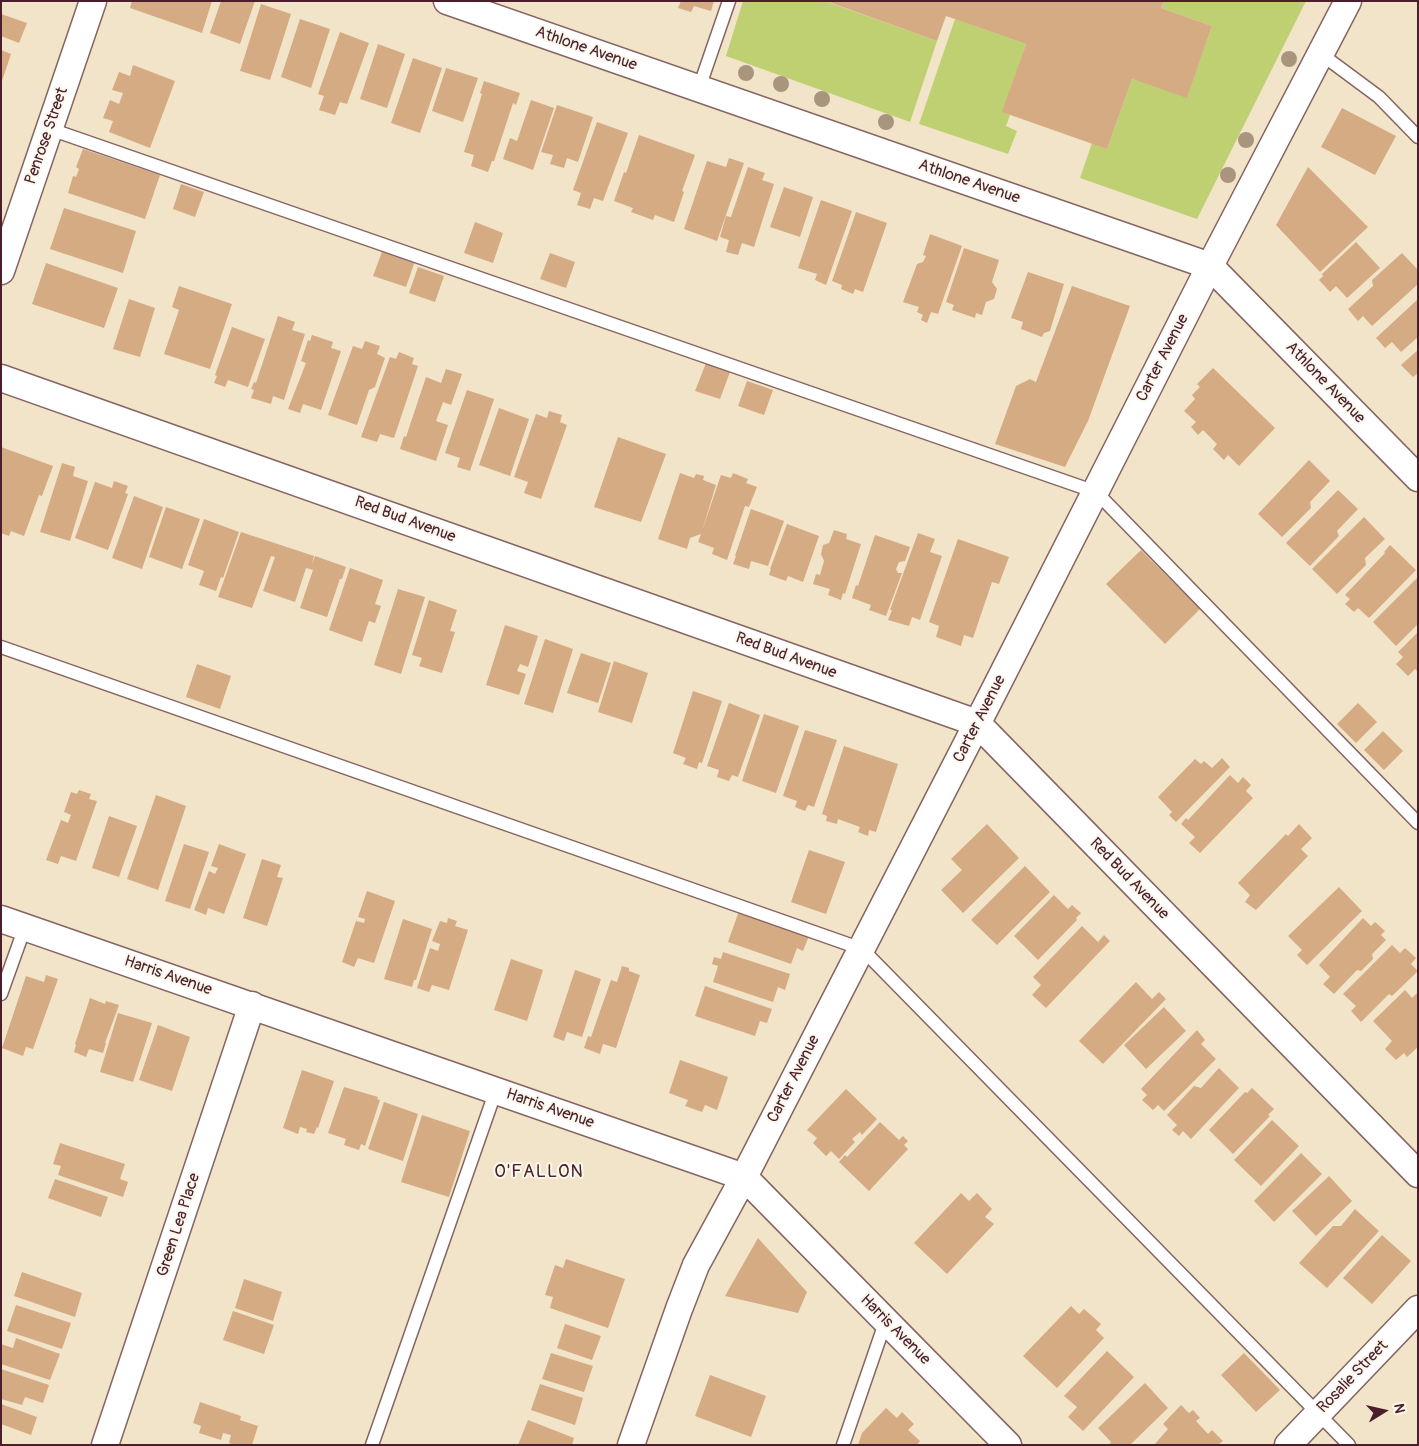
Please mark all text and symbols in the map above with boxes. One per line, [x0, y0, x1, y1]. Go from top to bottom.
street label: Athlone Avenue [533, 23, 639, 75]
street label: Penrose Street [21, 85, 73, 187]
street label: Athlone Avenue [916, 156, 1022, 208]
street label: Carter Avenue [1133, 311, 1193, 405]
street label: Athlone Avenue [1281, 338, 1369, 428]
street label: Red Bud Avenue [352, 493, 458, 547]
street label: Red Bud Avenue [733, 629, 839, 683]
street label: Carter Avenue [950, 672, 1010, 766]
street label: Red Bud Avenue [1085, 834, 1173, 924]
street label: Harris Avenue [122, 952, 214, 1000]
street label: Carter Avenue [764, 1032, 824, 1126]
street label: Harris Avenue [504, 1085, 596, 1133]
district label: O'FALLON [493, 1161, 585, 1183]
street label: Green Lea Place [153, 1171, 205, 1279]
street label: Harris Avenue [856, 1291, 934, 1369]
street label: Rosalie Street [1313, 1337, 1393, 1417]
north arrow [1359, 1386, 1409, 1436]
text: N [1390, 1402, 1408, 1414]

